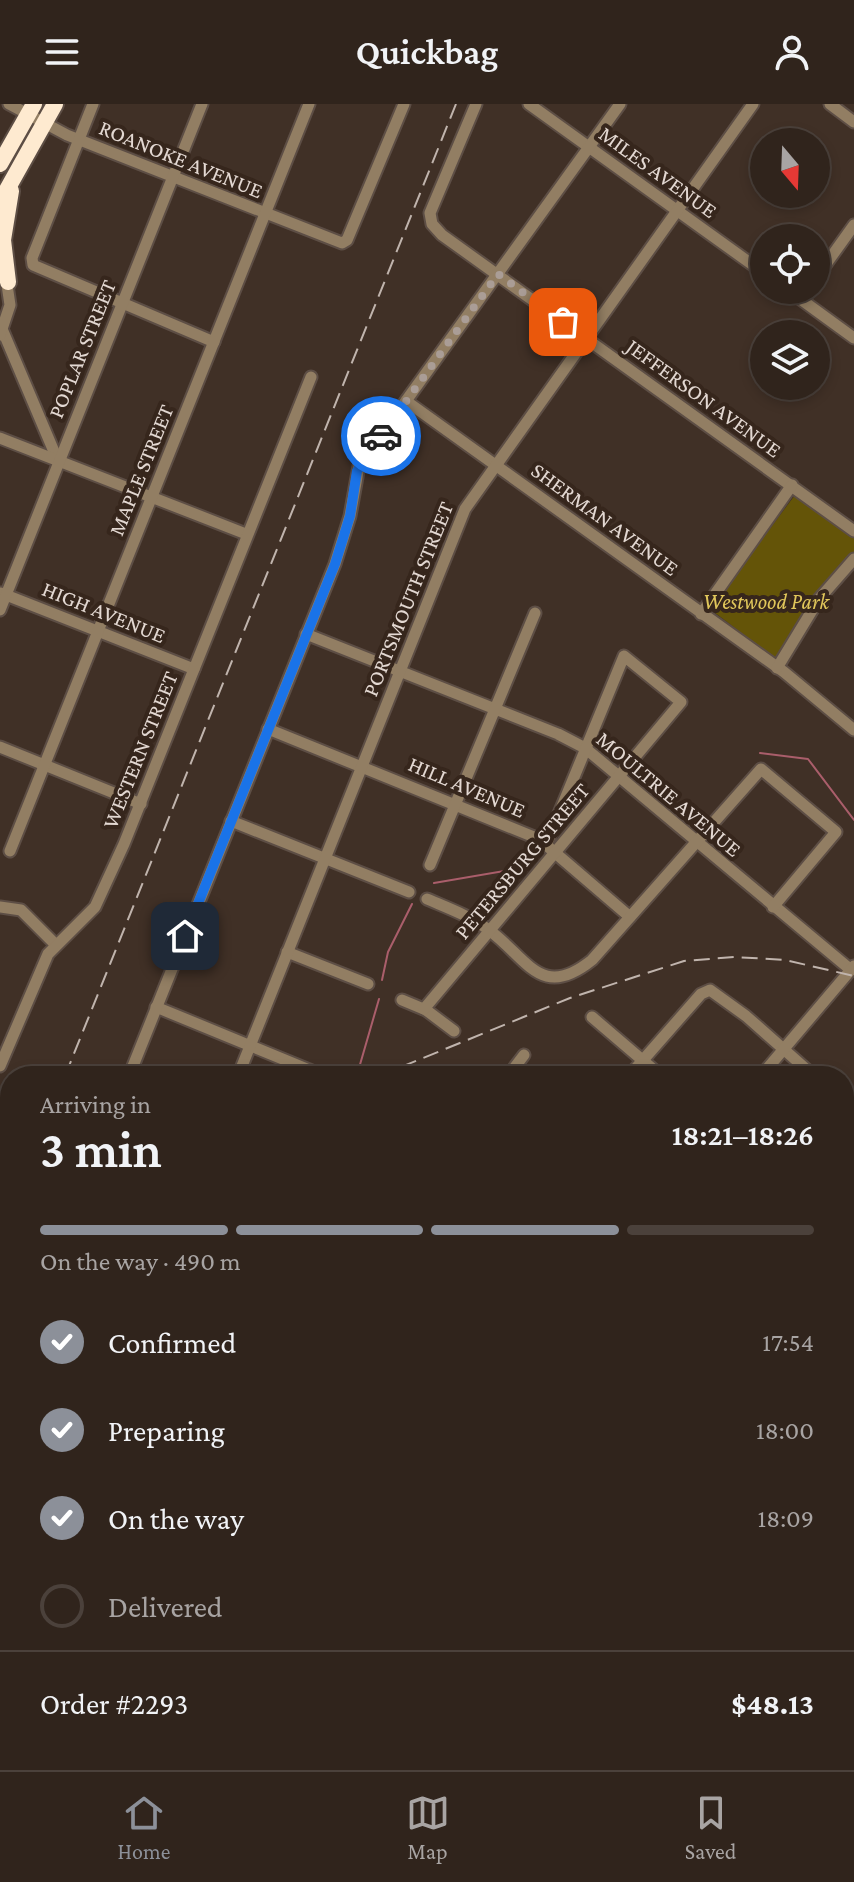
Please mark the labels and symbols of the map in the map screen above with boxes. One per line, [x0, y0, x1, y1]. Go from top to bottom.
street label: ROANOKE AVENUE [96, 115, 267, 203]
street label: MILES AVENUE [594, 121, 722, 223]
north arrow [750, 128, 830, 208]
street label: POPLAR STREET [43, 276, 121, 422]
pin [529, 288, 597, 356]
street label: JEFFERSON AVENUE [620, 332, 786, 463]
courier [341, 396, 421, 476]
street label: MAPLE STREET [103, 401, 179, 539]
street label: SHERMAN AVENUE [527, 457, 683, 581]
street label: PORTSMOUTH STREET [358, 498, 459, 700]
street label: HIGH AVENUE [39, 576, 169, 648]
park label: Westwood Park [703, 589, 830, 614]
street label: WESTERN STREET [97, 668, 183, 832]
street label: MOULTRIE AVENUE [592, 726, 746, 862]
street label: HILL AVENUE [405, 751, 529, 823]
street label: PETERSBURG STREET [450, 778, 594, 944]
pin [151, 902, 219, 970]

